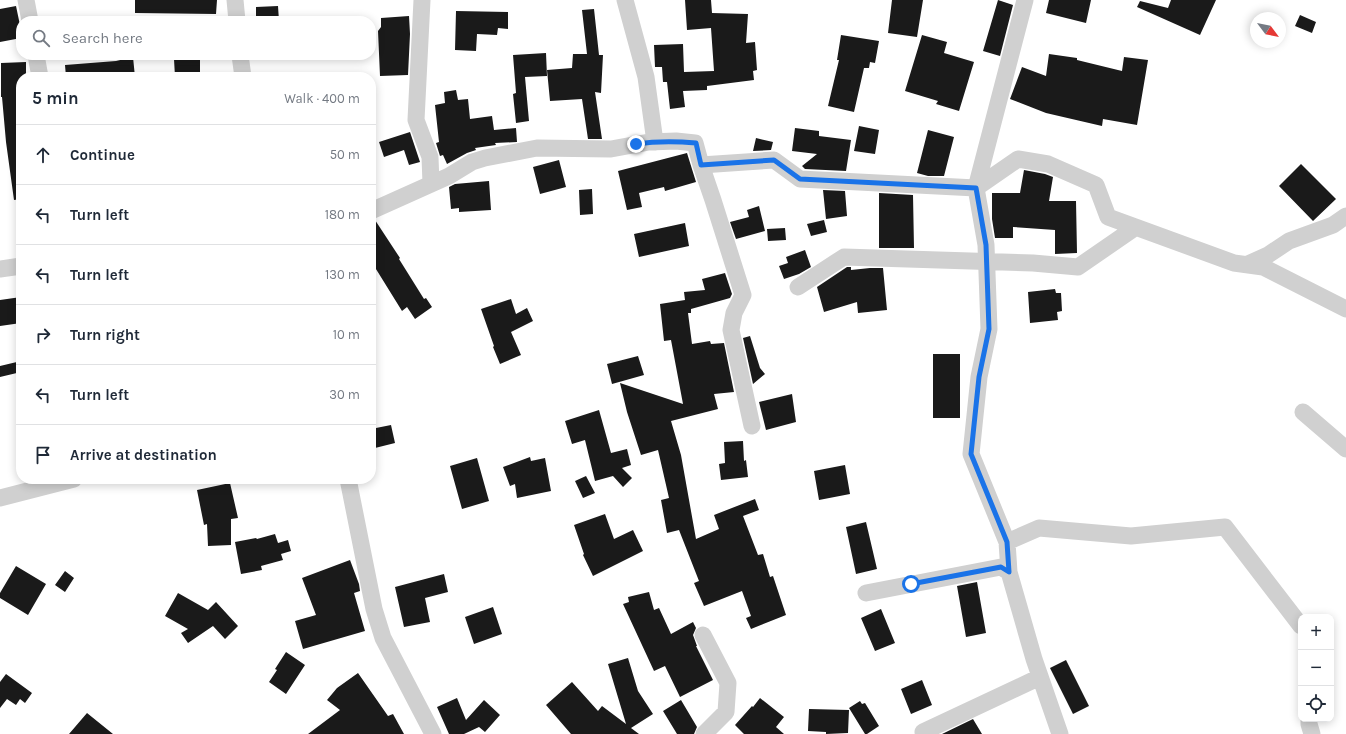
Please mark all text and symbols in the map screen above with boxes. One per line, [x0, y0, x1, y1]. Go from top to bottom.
north arrow [1250, 12, 1286, 48]
search box [16, 16, 376, 60]
icon: search [30, 27, 52, 49]
text: Search here [62, 29, 143, 47]
text: 5 min [32, 88, 79, 108]
text: Walk · 400 m [284, 91, 360, 106]
route end [627, 135, 645, 153]
icon: ahead [32, 144, 54, 166]
text: Continue [70, 146, 135, 164]
text: 50 m [330, 147, 360, 162]
icon: left [32, 204, 54, 226]
text: Turn left [70, 206, 129, 224]
text: 180 m [325, 207, 360, 222]
icon: left [32, 264, 54, 286]
text: Turn left [70, 266, 129, 284]
text: 130 m [325, 267, 360, 282]
icon: right [32, 324, 54, 346]
text: Turn right [70, 326, 140, 344]
text: 10 m [333, 327, 360, 342]
icon: left [32, 384, 54, 406]
text: Turn left [70, 386, 129, 404]
text: 30 m [329, 387, 360, 402]
icon: arrive [32, 444, 54, 466]
text: Arrive at destination [70, 446, 217, 464]
route start [902, 575, 920, 593]
map controls [1298, 614, 1334, 722]
button: + [1298, 614, 1334, 650]
button: − [1298, 650, 1334, 686]
button: locate [1298, 686, 1334, 722]

